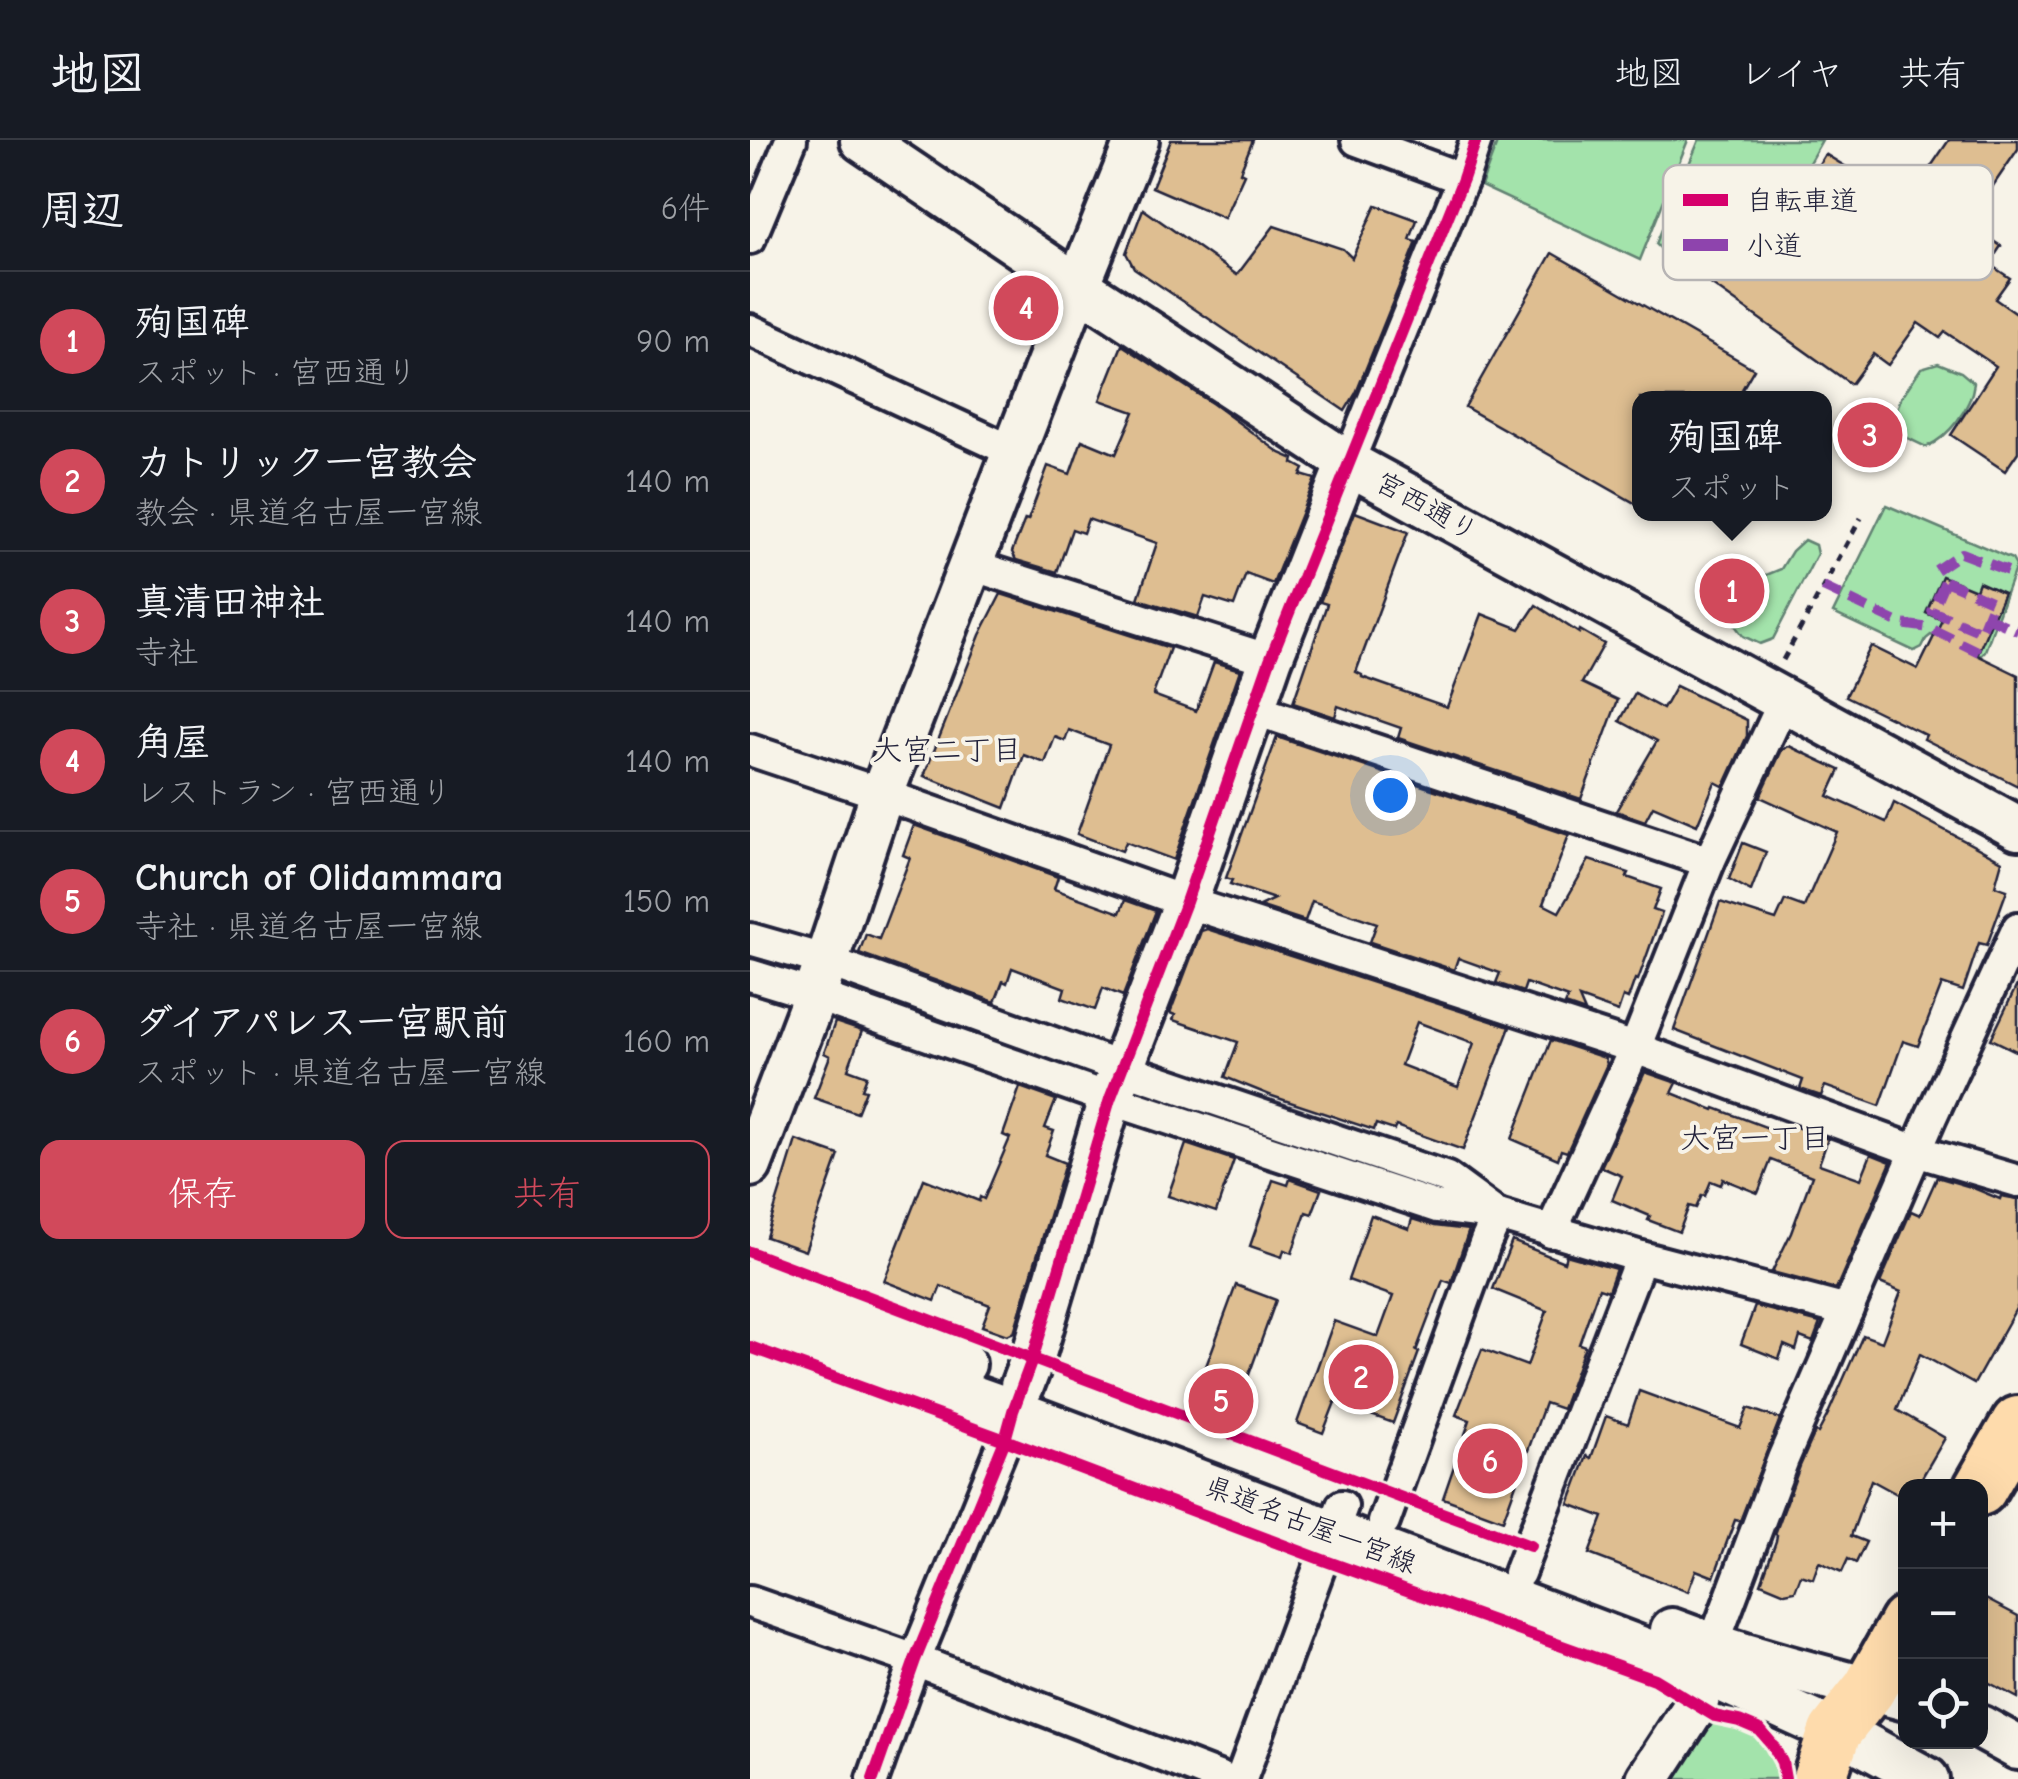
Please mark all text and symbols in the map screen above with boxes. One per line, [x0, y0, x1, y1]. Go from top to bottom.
text: 地図 [50, 47, 146, 102]
text: 地図 [1614, 53, 1684, 94]
text: レイヤ [1739, 53, 1843, 94]
text: 共有 [1898, 53, 1968, 94]
legend [1663, 165, 1993, 280]
text: 自転車道 [1746, 185, 1858, 217]
text: 周辺 [40, 186, 124, 235]
text: 6件 [661, 190, 710, 227]
text: 小道 [1746, 230, 1802, 262]
pin: 4 [994, 270, 1058, 346]
text: 殉国碑 [135, 301, 249, 345]
text: 1 [66, 323, 79, 360]
text: 90 m [636, 323, 710, 360]
text: スポット · 宮西通り [135, 354, 418, 391]
popup [1632, 391, 1832, 521]
pin: 3 [1838, 398, 1902, 472]
text: 殉国碑 [1668, 416, 1782, 460]
text: カトリック一宮教会 [135, 441, 477, 485]
text: 2 [65, 463, 80, 500]
text: 140 m [625, 463, 710, 500]
street label: 宮西通り [1370, 466, 1483, 548]
text: スポット [1668, 469, 1796, 506]
text: 教会 · 県道名古屋一宮線 [135, 494, 482, 531]
pin: 1 [1700, 554, 1764, 628]
text: 真清田神社 [135, 581, 325, 625]
text: 3 [65, 603, 80, 640]
text: 140 m [625, 603, 710, 640]
text: 寺社 [135, 634, 199, 671]
text: 角屋 [135, 721, 211, 765]
district label: 大宮二丁目 [872, 733, 1022, 768]
text: 4 [65, 743, 80, 780]
text: 140 m [625, 743, 710, 780]
your location [1365, 770, 1416, 821]
text: レストラン · 宮西通り [135, 774, 453, 811]
text: Church of Olidammara [135, 856, 503, 900]
text: 5 [64, 883, 81, 920]
text: 150 m [623, 883, 710, 920]
text: 寺社 · 県道名古屋一宮線 [135, 908, 482, 945]
text: ダイアパレス一宮駅前 [135, 1001, 509, 1045]
text: 6 [64, 1023, 81, 1060]
text: 160 m [623, 1023, 710, 1060]
text: スポット · 県道名古屋一宮線 [135, 1054, 546, 1091]
district label: 大宮一丁目 [1680, 1121, 1830, 1156]
button: 保存 [40, 1140, 365, 1239]
button: 共有 [385, 1140, 710, 1239]
pin: 2 [1328, 1340, 1394, 1414]
pin: 5 [1188, 1364, 1254, 1438]
pin: 6 [1458, 1424, 1522, 1498]
street label: 県道名古屋一宮線 [1200, 1470, 1421, 1580]
map controls [1898, 1479, 1988, 1749]
button: + [1898, 1479, 1988, 1569]
button: − [1898, 1569, 1988, 1659]
button: locate [1898, 1659, 1988, 1749]

